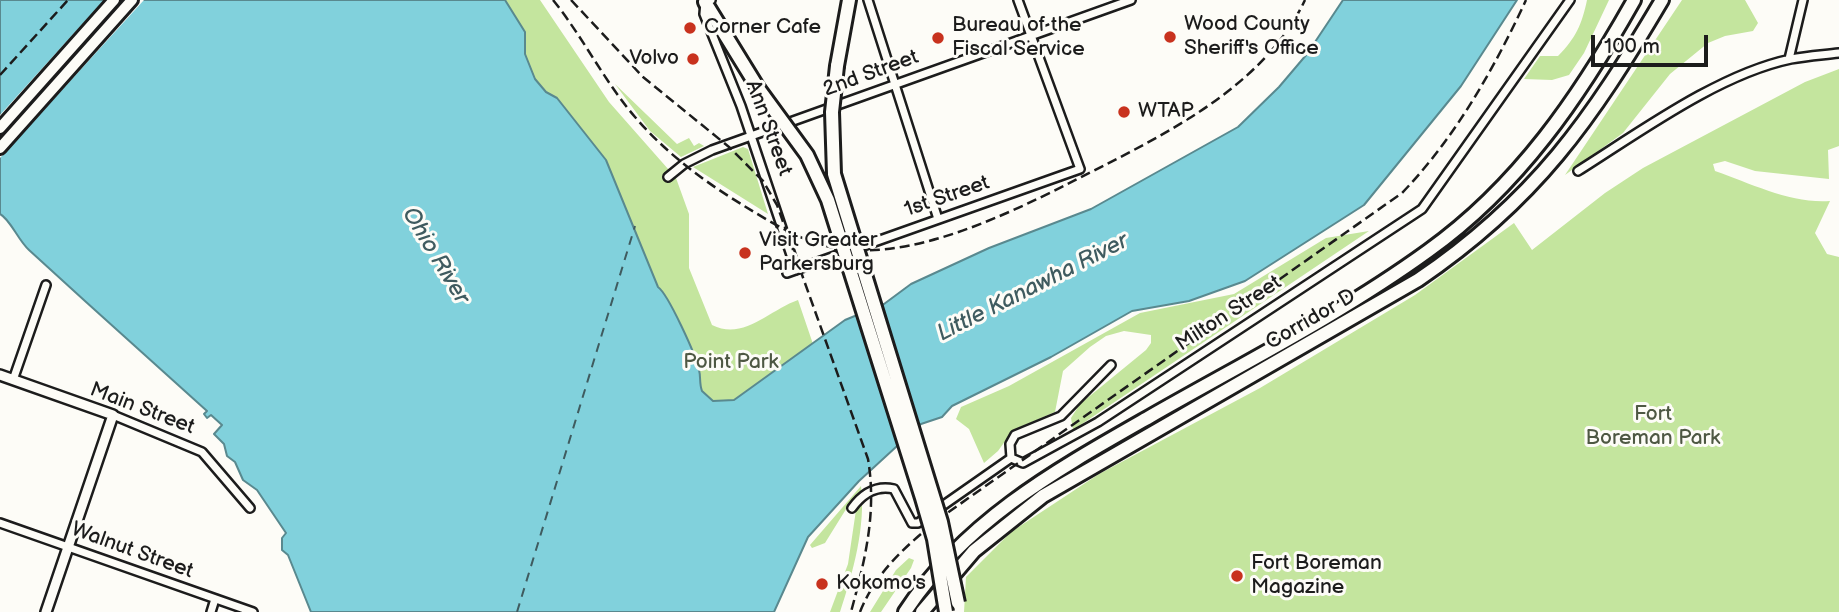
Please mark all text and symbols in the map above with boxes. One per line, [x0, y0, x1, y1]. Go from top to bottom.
place label: Wood County Sheriff's Office [1184, 12, 1319, 62]
place label: Bureau of the Fiscal Service [952, 13, 1085, 63]
place label: Corner Cafe [704, 15, 821, 41]
marker: Corner Cafe [682, 20, 698, 36]
scale bar [1594, 21, 1711, 65]
marker: Wood County Sheriff's Office [1162, 29, 1178, 45]
marker: Bureau of the Fiscal Service [930, 30, 946, 46]
text: 100 m [1604, 34, 1660, 59]
street label: 2nd Street [820, 45, 922, 103]
place label: Volvo [629, 46, 679, 72]
marker: Volvo [685, 51, 701, 67]
street label: Ann Street [739, 77, 797, 179]
place label: WTAP [1138, 99, 1194, 125]
marker: WTAP [1116, 104, 1132, 120]
street label: 1st Street [901, 171, 993, 223]
water label: Ohio River [395, 202, 475, 310]
place label: Visit Greater Parkersburg [759, 228, 877, 278]
water label: Little Kanawha River [933, 228, 1133, 348]
marker: Visit Greater Parkersburg [737, 245, 753, 261]
street label: Milton Street [1172, 271, 1286, 357]
street label: Corridor D [1262, 284, 1360, 356]
park label: Point Park [683, 350, 779, 376]
street label: Main Street [86, 378, 198, 440]
park label: Fort Boreman Park [1586, 402, 1720, 452]
street label: Walnut Street [68, 517, 196, 585]
place label: Fort Boreman Magazine [1251, 551, 1382, 601]
marker: Fort Boreman Magazine [1229, 568, 1245, 584]
place label: Kokomo's [836, 571, 926, 597]
marker: Kokomo's [814, 576, 830, 592]

